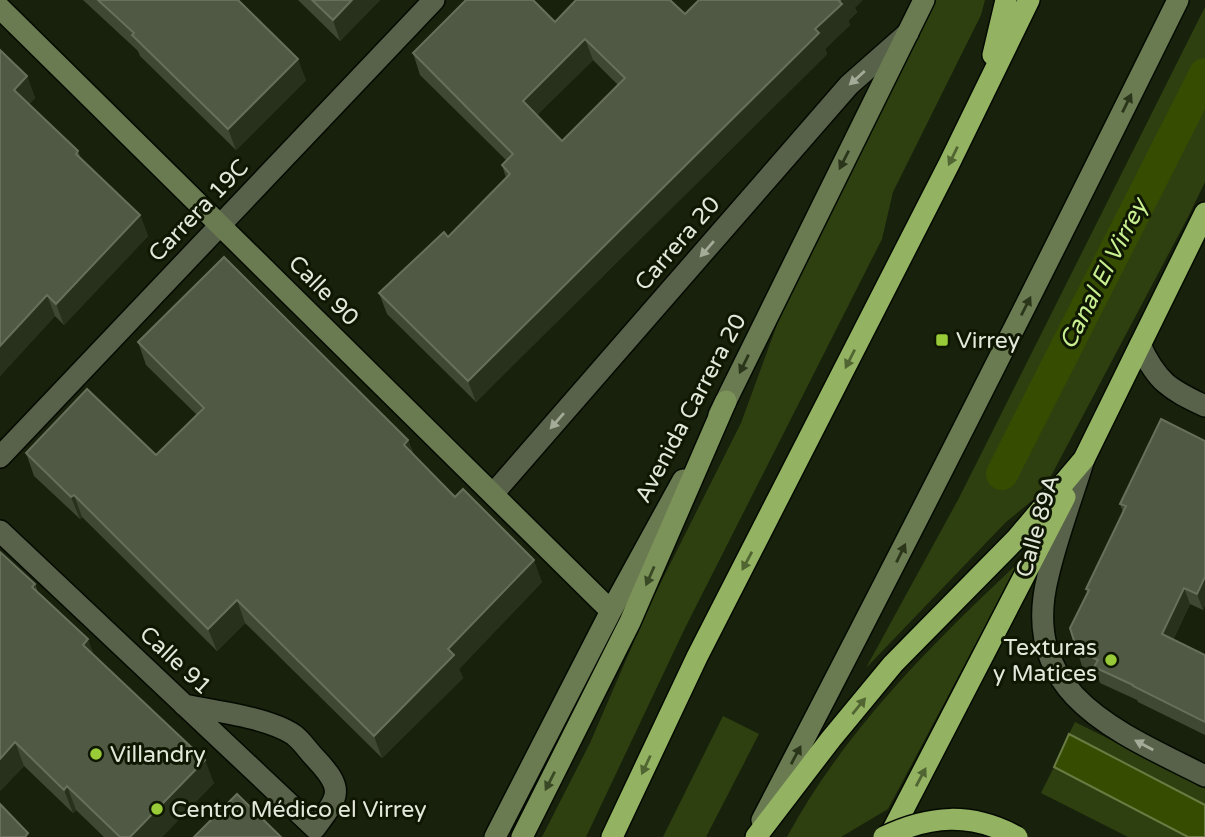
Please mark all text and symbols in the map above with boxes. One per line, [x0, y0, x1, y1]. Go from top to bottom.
one-way arrow [848, 70, 865, 86]
one-way arrow [1122, 93, 1133, 113]
one-way arrow [948, 146, 959, 166]
one-way arrow [839, 150, 850, 170]
street label: Carrera 19C [143, 154, 255, 268]
street label: Carrera 20 [629, 191, 726, 297]
water label: Canal El Virrey [1053, 191, 1155, 354]
one-way arrow [700, 241, 715, 258]
street label: Calle 90 [282, 250, 364, 332]
one-way arrow [1020, 296, 1031, 316]
street label: Avenida Carrera 20 [629, 309, 753, 508]
place label: Virrey [956, 327, 1020, 355]
marker: Virrey [934, 332, 950, 348]
one-way arrow [845, 349, 856, 369]
one-way arrow [739, 354, 750, 374]
one-way arrow [550, 412, 565, 429]
street label: Calle 89A [1010, 472, 1066, 581]
one-way arrow [896, 543, 907, 563]
one-way arrow [741, 552, 753, 572]
one-way arrow [644, 566, 656, 586]
street label: Calle 91 [133, 620, 217, 701]
place label: Texturas y Matices [993, 634, 1097, 688]
marker: Texturas y Matices [1103, 652, 1119, 668]
one-way arrow [851, 697, 866, 715]
one-way arrow [1135, 739, 1154, 751]
place label: Villandry [110, 741, 206, 769]
one-way arrow [790, 745, 802, 765]
marker: Villandry [88, 746, 104, 762]
one-way arrow [640, 755, 652, 775]
one-way arrow [914, 766, 926, 786]
one-way arrow [545, 771, 556, 791]
place label: Centro Médico el Virrey [171, 796, 427, 824]
marker: Centro Médico el Virrey [149, 801, 165, 817]

